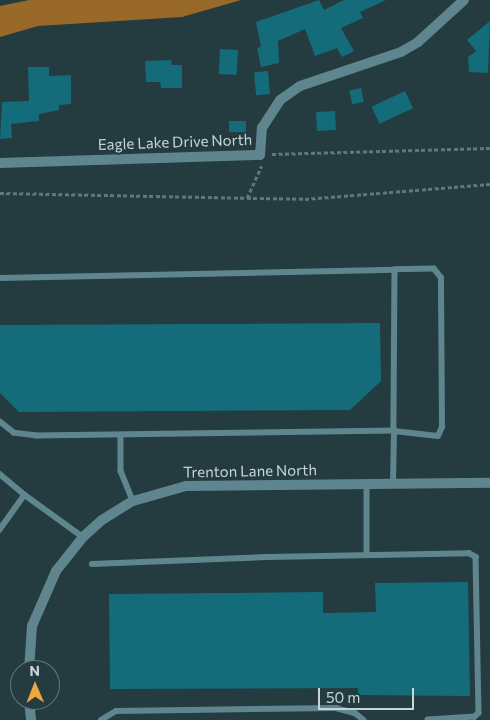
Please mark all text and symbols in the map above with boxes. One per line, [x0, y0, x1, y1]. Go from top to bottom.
street label: Eagle Lake Drive North [97, 130, 253, 154]
street label: Trenton Lane North [183, 461, 317, 481]
north arrow [10, 660, 60, 710]
text: N [29, 662, 40, 679]
scale bar [320, 678, 416, 710]
text: 50 m [326, 688, 360, 706]

